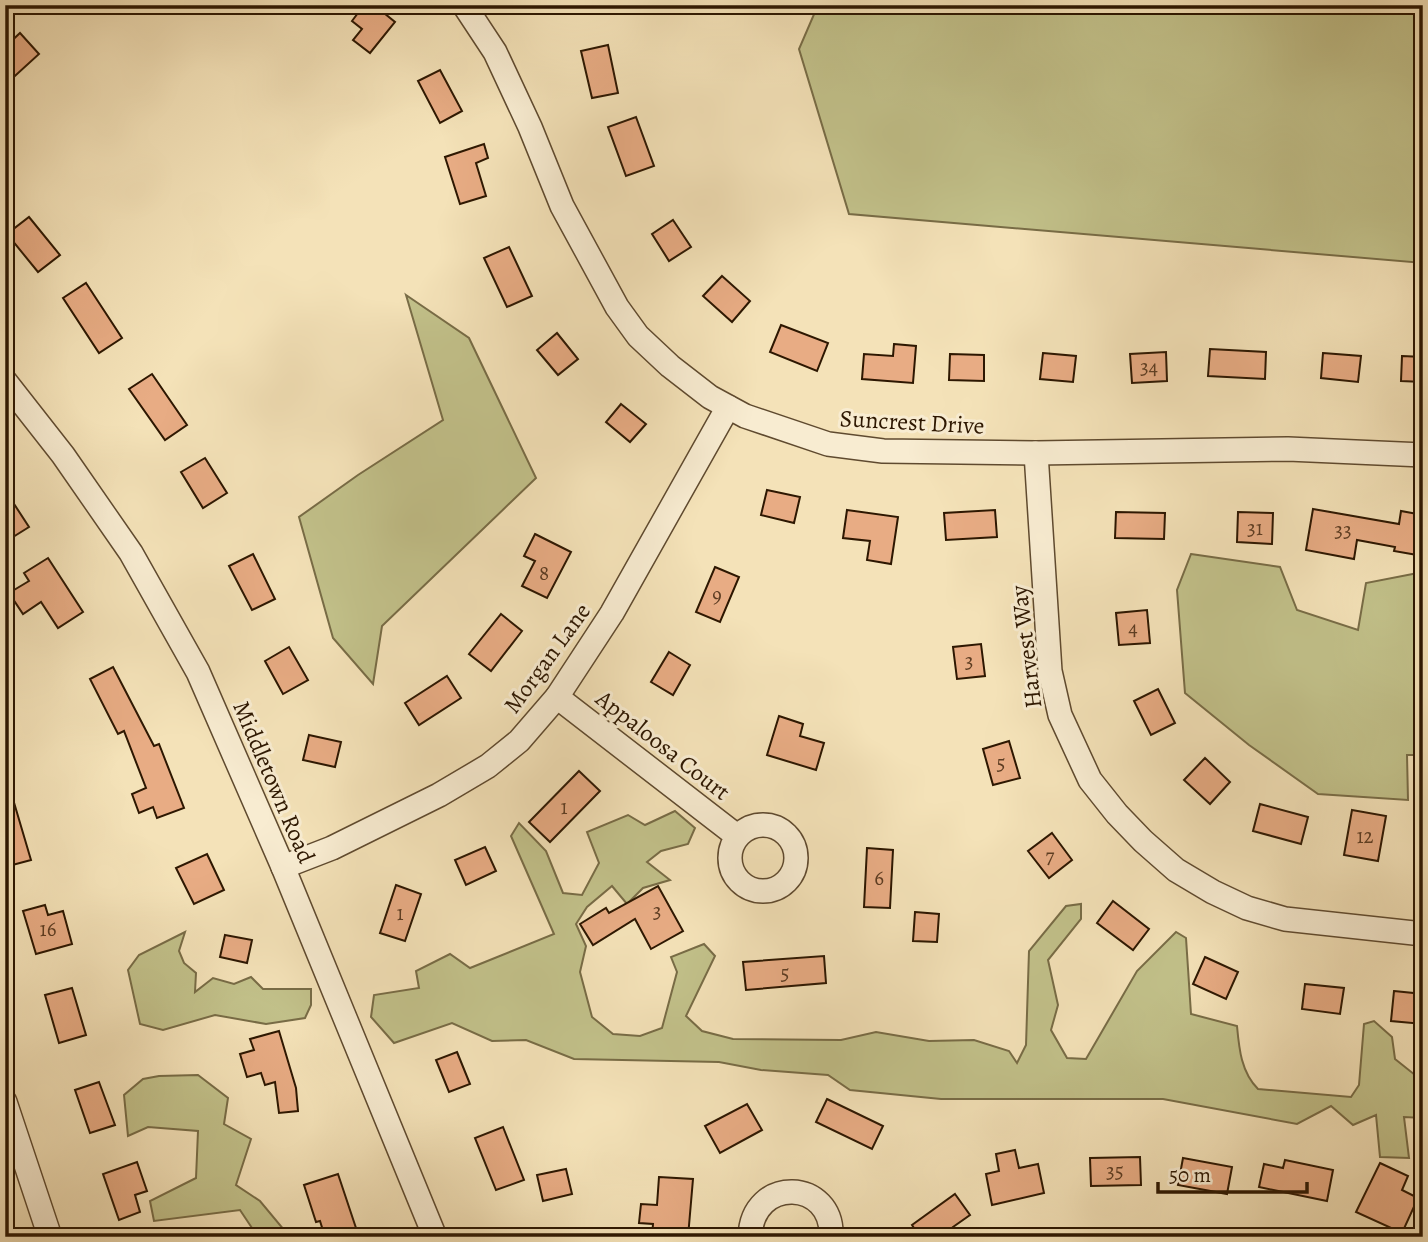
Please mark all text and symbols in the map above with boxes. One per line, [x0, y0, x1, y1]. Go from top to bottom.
house number: 34 [1140, 353, 1158, 381]
street label: Suncrest Drive [839, 402, 985, 442]
house number: 31 [1247, 514, 1263, 542]
house number: 33 [1334, 516, 1352, 544]
house number: 8 [539, 559, 549, 587]
house number: 9 [712, 581, 722, 609]
street label: Harvest Way [1003, 583, 1049, 710]
street label: Morgan Lane [496, 596, 598, 720]
house number: 4 [1128, 614, 1138, 642]
house number: 3 [965, 647, 973, 675]
street label: Appaloosa Court [589, 682, 737, 808]
street label: Middletown Road [225, 696, 323, 868]
house number: 5 [996, 749, 1006, 777]
house number: 1 [560, 793, 568, 821]
house number: 12 [1356, 822, 1374, 850]
house number: 7 [1046, 842, 1055, 870]
house number: 6 [874, 864, 884, 892]
house number: 3 [653, 897, 661, 925]
house number: 1 [396, 899, 404, 927]
house number: 16 [40, 915, 57, 943]
house number: 5 [780, 959, 790, 987]
scale bar [1158, 1151, 1307, 1195]
house number: 35 [1106, 1157, 1124, 1185]
text: 50 m [1169, 1161, 1211, 1189]

